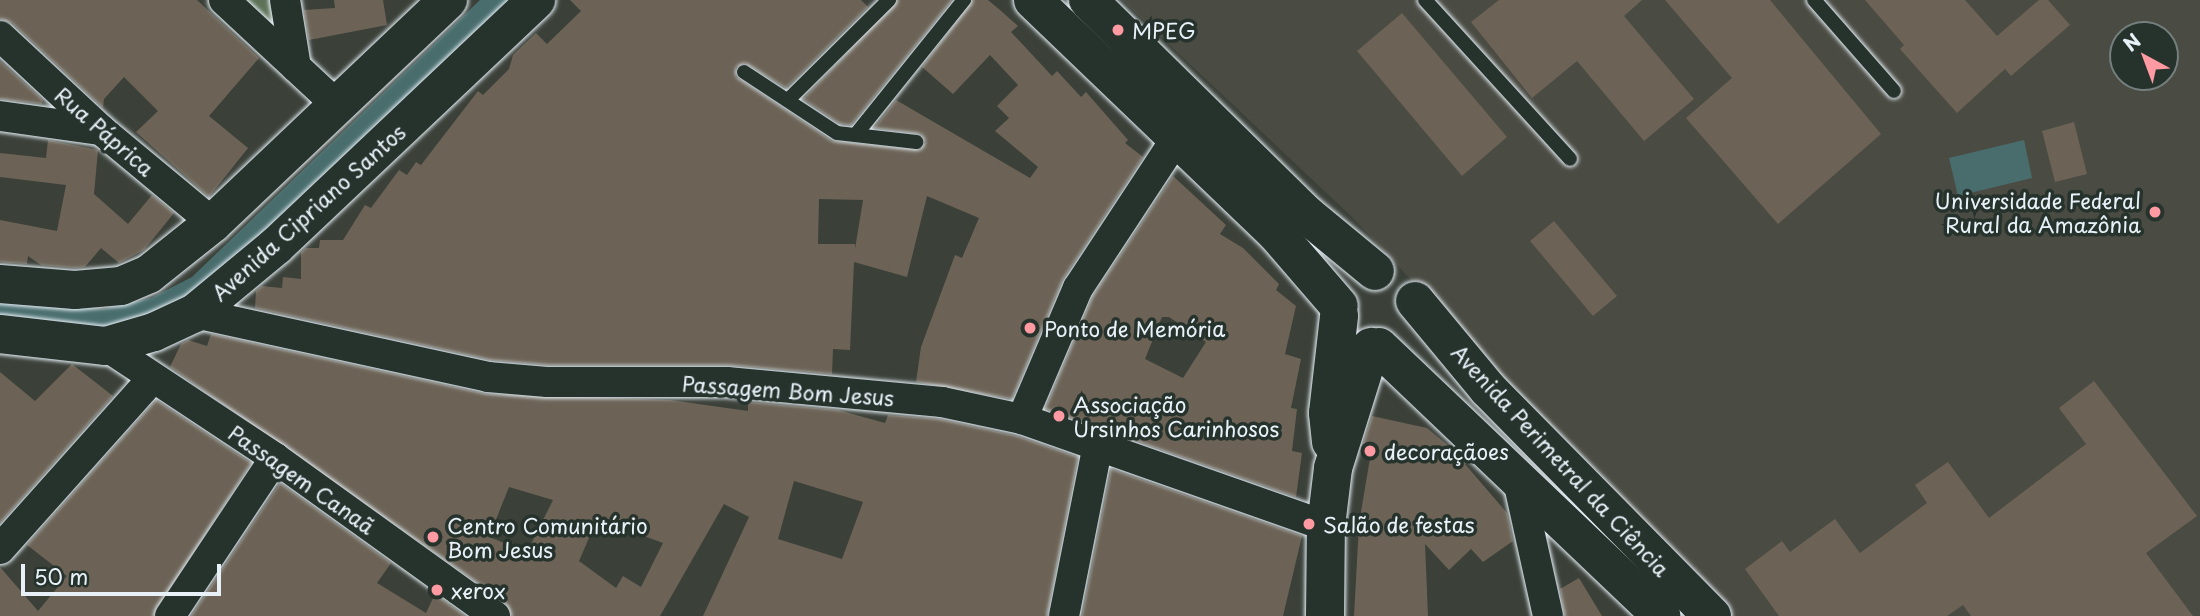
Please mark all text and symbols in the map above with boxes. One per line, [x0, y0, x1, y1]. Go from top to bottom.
place label: MPEG [1132, 17, 1196, 43]
north arrow [2109, 21, 2179, 91]
marker: MPEG [1110, 22, 1126, 38]
text: N [2117, 26, 2146, 57]
street label: Rua Páprica [50, 81, 160, 181]
street label: Avenida Cipriano Santos [207, 119, 409, 305]
place label: Universidade Federal Rural da Amazônia [1932, 187, 2141, 237]
marker: Universidade Federal Rural da Amazônia [2147, 204, 2163, 220]
place label: Ponto de Memória [1044, 315, 1228, 341]
marker: Ponto de Memória [1022, 320, 1038, 336]
street label: Avenida Perimetral da Ciência [1447, 339, 1675, 581]
street label: Passagem Bom Jesus [681, 370, 895, 410]
place label: Associação Ursinhos Carinhosos [1073, 391, 1279, 441]
marker: Associação Ursinhos Carinhosos [1051, 408, 1067, 424]
street label: Passagem Canaã [224, 419, 380, 539]
place label: decoraçãoes [1384, 438, 1509, 464]
marker: decoraçãoes [1362, 443, 1378, 459]
place label: Salão de festas [1323, 511, 1477, 537]
place label: Centro Comunitário Bom Jesus [447, 512, 648, 562]
marker: Salão de festas [1301, 516, 1317, 532]
marker: Centro Comunitário Bom Jesus [425, 529, 441, 545]
scale bar [24, 550, 224, 594]
text: 50 m [34, 560, 88, 592]
place label: xerox [451, 577, 506, 603]
marker: xerox [429, 582, 445, 598]

